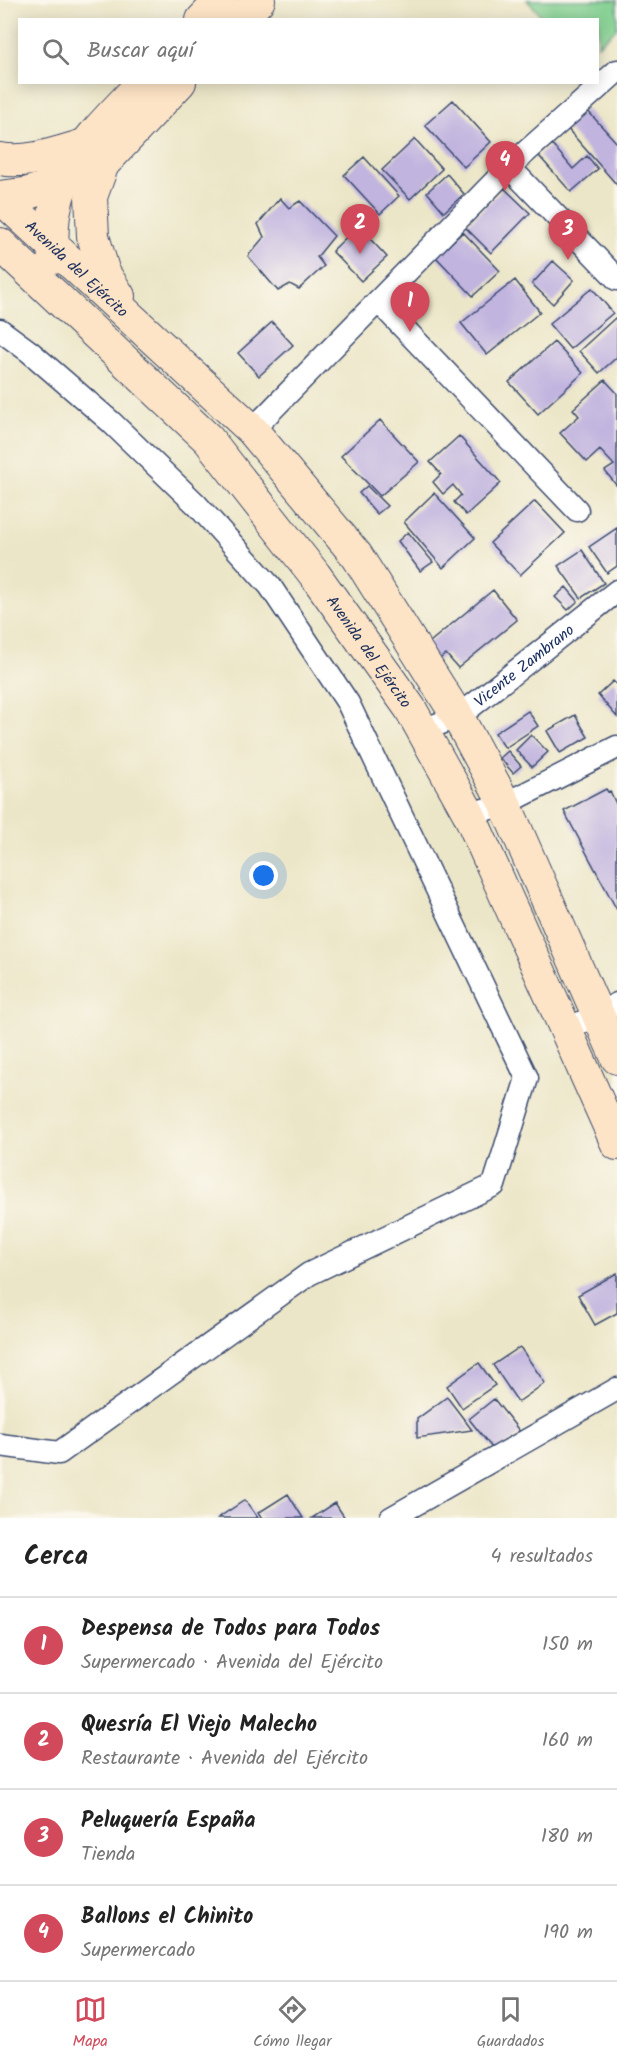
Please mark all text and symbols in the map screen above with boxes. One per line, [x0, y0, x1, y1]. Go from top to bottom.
search box [18, 18, 599, 84]
text: Buscar aquí [87, 34, 194, 69]
icon: search [39, 35, 72, 68]
pin: 4 [486, 142, 524, 191]
pin: 2 [340, 204, 380, 254]
pin: 3 [548, 210, 588, 260]
street label: Avenida del Ejército [19, 215, 134, 324]
pin: 1 [390, 282, 430, 332]
street label: Avenida del Ejército [319, 591, 417, 714]
street label: Vicente Zambrano [469, 618, 580, 714]
your location [249, 861, 278, 890]
text: Cerca [24, 1536, 88, 1578]
text: 4 resultados [491, 1541, 593, 1573]
text: Despensa de Todos para Todos [81, 1612, 380, 1647]
text: 1 [40, 1629, 47, 1661]
text: 150 m [542, 1629, 593, 1661]
text: Supermercado · Avenida del Ejército [81, 1647, 383, 1679]
text: Quesría El Viejo Malecho [81, 1708, 317, 1743]
text: 2 [38, 1725, 49, 1757]
text: 160 m [542, 1725, 593, 1757]
text: Restaurante · Avenida del Ejército [81, 1743, 368, 1775]
text: Peluquería España [81, 1804, 255, 1839]
text: 3 [38, 1821, 49, 1853]
text: 180 m [541, 1821, 593, 1853]
text: Tienda [81, 1839, 135, 1871]
text: Ballons el Chinito [81, 1900, 253, 1935]
text: 4 [38, 1917, 49, 1949]
text: 190 m [543, 1917, 593, 1949]
text: Supermercado [81, 1935, 195, 1967]
tab: Mapa [73, 1993, 108, 2054]
tab: Cómo llegar [253, 1993, 332, 2054]
tab: Guardados [477, 1993, 544, 2054]

